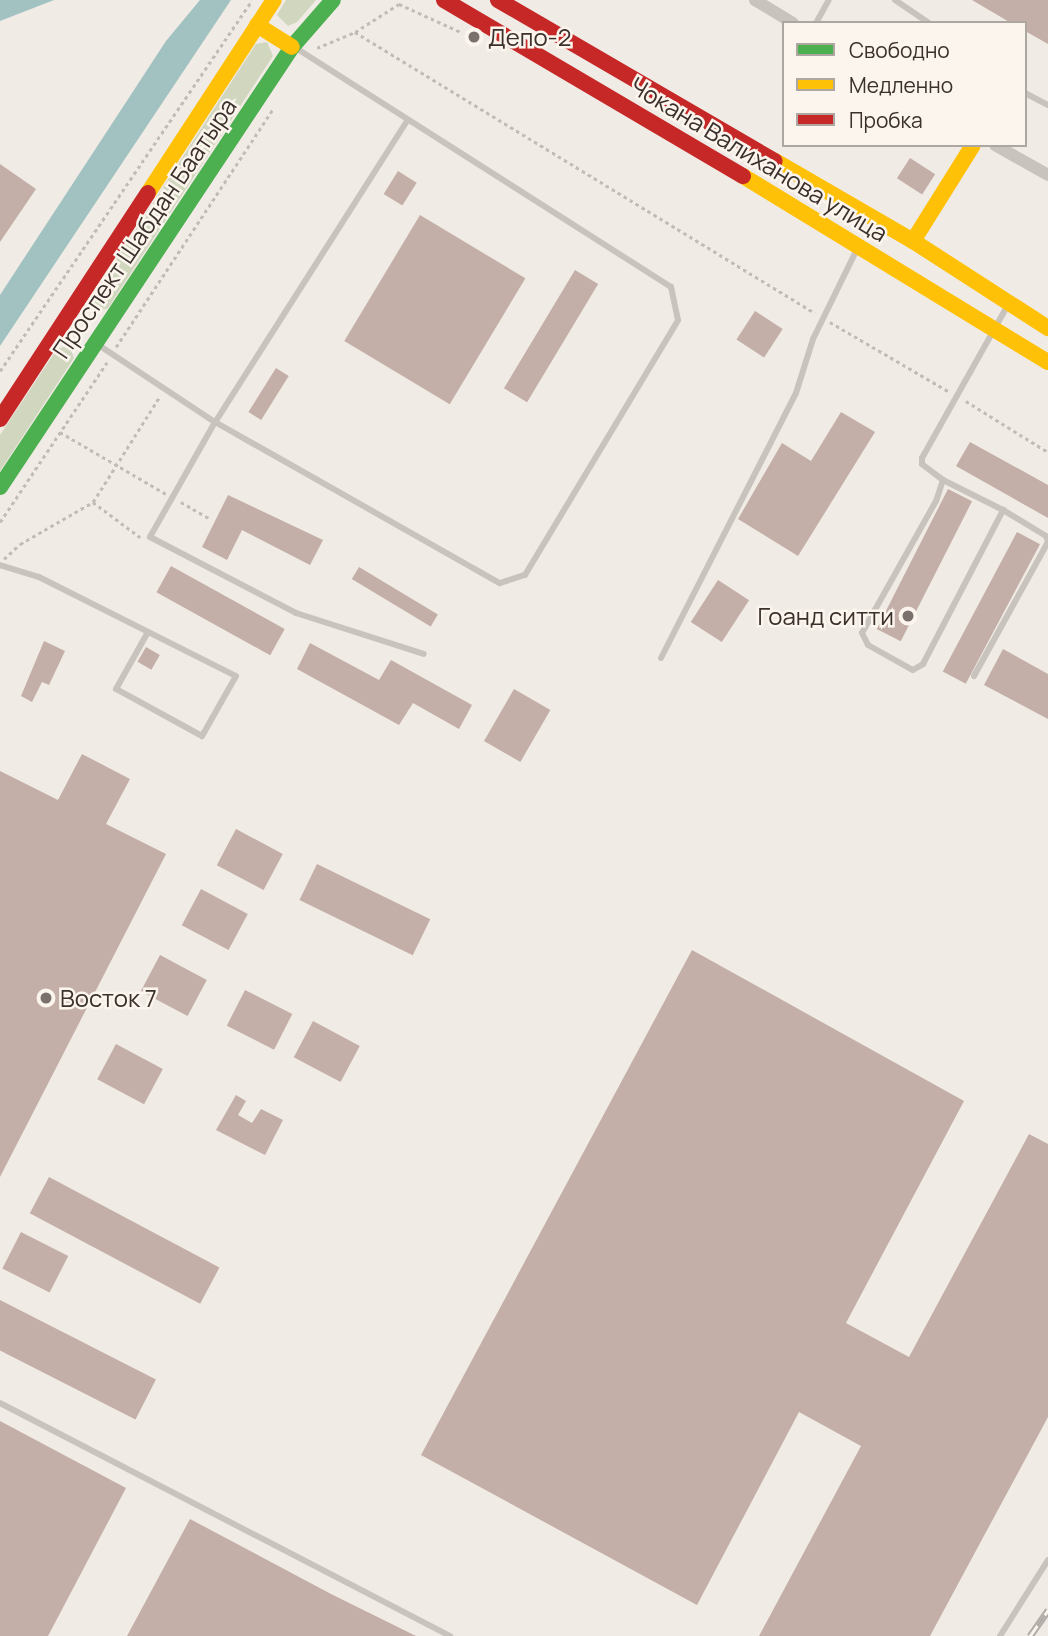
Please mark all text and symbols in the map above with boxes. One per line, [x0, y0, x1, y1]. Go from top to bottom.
legend [782, 21, 1027, 147]
place label: Депо-2 [488, 23, 571, 51]
marker: Депо-2 [466, 29, 482, 45]
text: Свободно [849, 36, 950, 64]
street label: Чокана Валиханова улица [625, 71, 893, 247]
text: Медленно [849, 71, 953, 99]
street label: Проспект Шабдан Баатыра [46, 92, 242, 364]
text: Пробка [849, 106, 923, 134]
place label: Гоанд ситти [757, 602, 894, 630]
marker: Гоанд ситти [900, 608, 916, 624]
place label: Восток 7 [60, 984, 157, 1012]
marker: Восток 7 [38, 990, 54, 1006]

